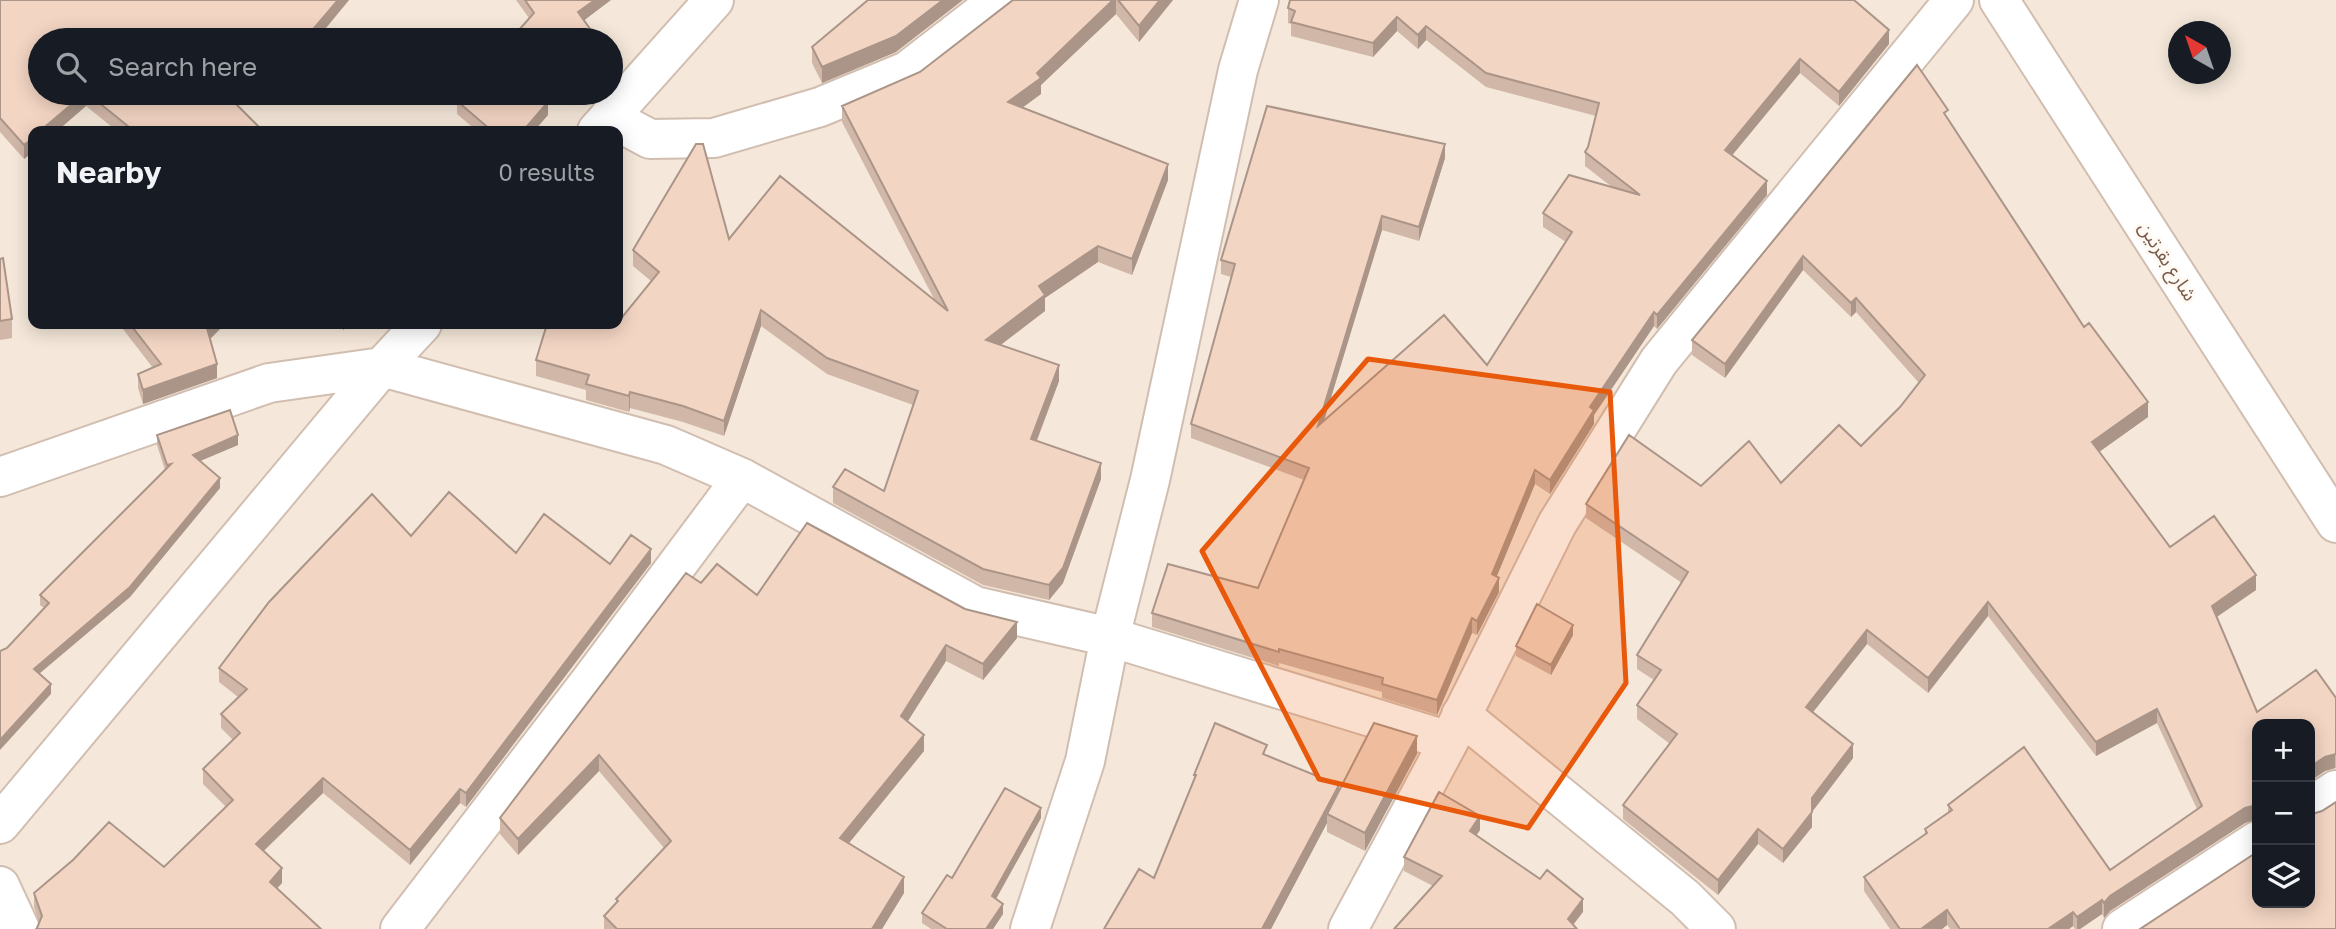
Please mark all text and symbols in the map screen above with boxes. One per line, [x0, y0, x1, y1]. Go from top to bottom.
north arrow [2168, 21, 2231, 84]
search box [28, 28, 623, 105]
icon: search [52, 48, 90, 86]
text: Search here [108, 51, 257, 82]
text: Nearby [56, 154, 161, 190]
text: 0 results [499, 158, 595, 186]
street label: شارع بقرتين [2132, 217, 2203, 306]
map controls [2252, 719, 2315, 908]
button: + [2252, 719, 2315, 782]
button: − [2252, 782, 2315, 845]
button: layers [2252, 845, 2315, 908]

